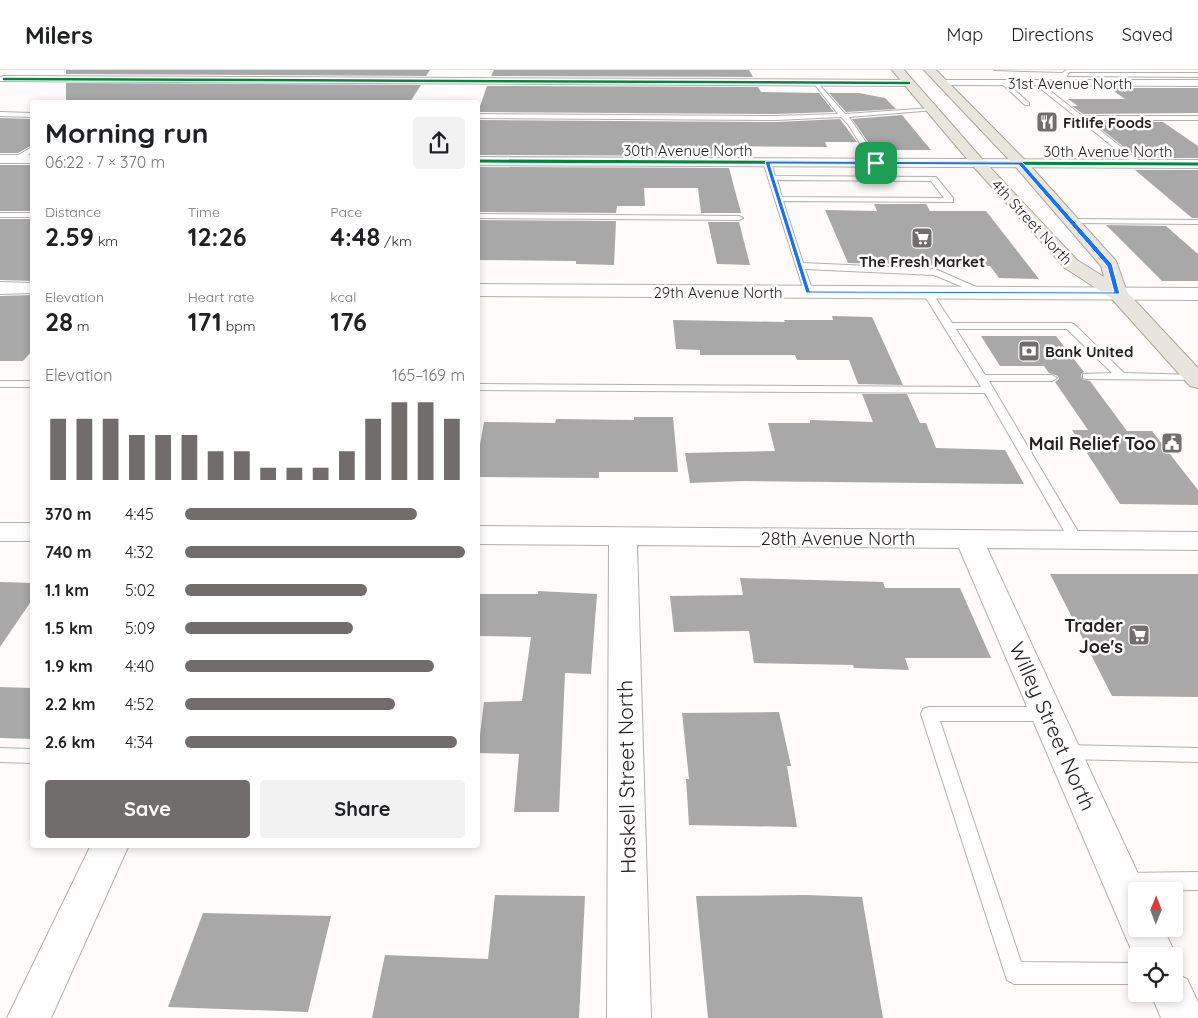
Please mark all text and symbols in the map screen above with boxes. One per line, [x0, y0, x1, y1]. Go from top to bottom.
text: Milers [25, 20, 93, 50]
text: Map [946, 23, 983, 46]
text: Directions [1011, 23, 1094, 46]
text: Saved [1122, 23, 1173, 46]
street label: 31st Avenue North [1008, 74, 1132, 93]
restaurant icon: Fitlife Foods [1035, 110, 1059, 134]
place label: Fitlife Foods [1063, 113, 1151, 132]
text: Morning run [45, 115, 209, 150]
button: share [413, 117, 465, 169]
street label: 30th Avenue North [623, 141, 753, 160]
pin [855, 142, 897, 184]
street label: 30th Avenue North [1043, 142, 1173, 161]
icon: arrive [862, 149, 890, 177]
text: 06:22 · 7 × 370 m [45, 152, 165, 172]
street label: 4th Street North [988, 175, 1076, 269]
text: Distance [45, 203, 101, 221]
text: Time [188, 203, 220, 221]
text: Pace [330, 203, 362, 221]
text: 2.59 [45, 221, 94, 252]
text: 12:26 [188, 221, 246, 252]
text: 4:48 [330, 221, 380, 252]
supermarket icon: The Fresh Market [910, 226, 934, 250]
text: km [94, 232, 118, 250]
text: /km [380, 232, 412, 250]
place label: The Fresh Market [859, 252, 985, 271]
street label: 29th Avenue North [653, 283, 783, 302]
text: Elevation [45, 288, 104, 306]
text: Heart rate [188, 288, 254, 306]
text: kcal [330, 288, 356, 306]
text: 28 [45, 306, 73, 337]
text: 171 [188, 306, 222, 337]
text: 176 [330, 306, 367, 337]
text: m [73, 317, 90, 335]
text: bpm [222, 317, 255, 335]
bank icon: Bank United [1017, 339, 1041, 363]
place label: Bank United [1045, 342, 1133, 361]
text: Elevation [45, 365, 112, 385]
text: 165–169 m [392, 365, 465, 385]
public building icon: Mail Relief Too [1160, 431, 1184, 455]
place label: Mail Relief Too [1029, 432, 1156, 455]
text: 370 m [45, 504, 91, 524]
text: 4:45 [125, 504, 154, 524]
street label: 28th Avenue North [761, 527, 915, 550]
text: 740 m [45, 542, 92, 562]
text: 4:32 [125, 542, 154, 562]
text: 1.1 km [45, 580, 89, 600]
text: 5:02 [125, 580, 155, 600]
place label: Trader Joe's [1064, 614, 1123, 658]
text: 1.5 km [45, 618, 93, 638]
text: 5:09 [125, 618, 155, 638]
supermarket icon: Trader Joe's [1127, 623, 1151, 647]
street label: Willey Street North [1004, 638, 1102, 814]
text: 1.9 km [45, 656, 93, 676]
text: 4:40 [125, 656, 154, 676]
street label: Haskell Street North [611, 680, 641, 874]
text: 2.2 km [45, 694, 96, 714]
text: 4:52 [125, 694, 154, 714]
text: 2.6 km [45, 732, 95, 752]
text: 4:34 [125, 732, 153, 752]
button: Save [45, 780, 250, 838]
button: Share [260, 780, 465, 838]
north arrow [1128, 882, 1182, 938]
map controls [1128, 882, 1183, 1002]
button: locate [1128, 947, 1183, 1002]

